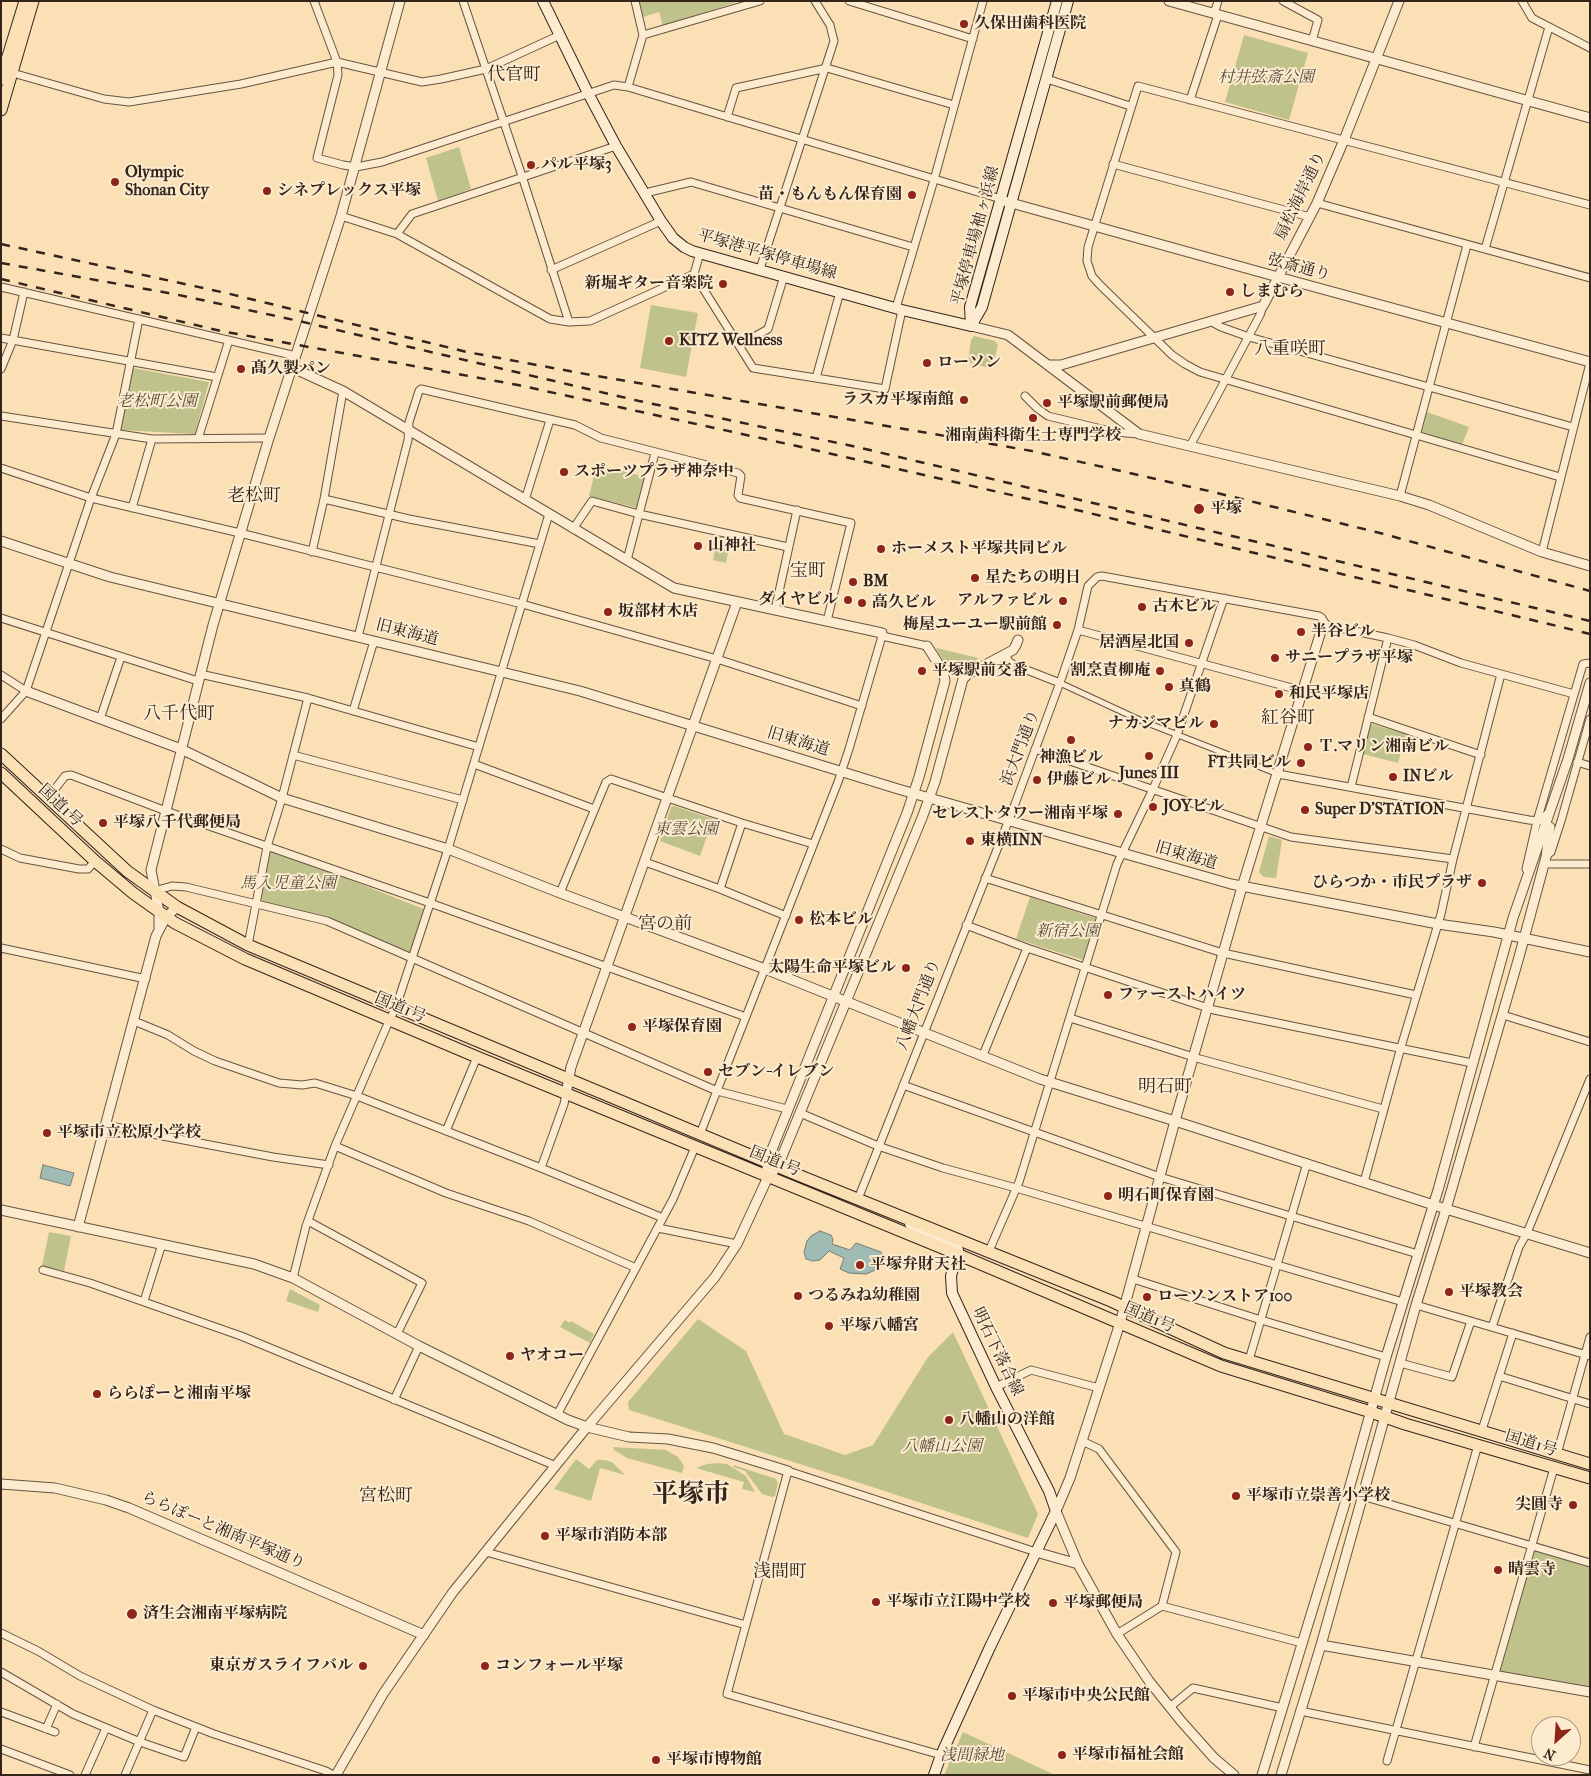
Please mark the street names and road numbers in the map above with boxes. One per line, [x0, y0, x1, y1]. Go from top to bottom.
street label: 扇松海岸通り [1271, 149, 1331, 243]
street label: 平塚停車場袖ヶ浜線 [948, 164, 1004, 308]
street label: 平塚港平塚停車場線 [695, 226, 839, 284]
street label: 弦斎通り [1266, 250, 1332, 286]
street label: 旧東海道 [374, 616, 440, 650]
street label: 浜大門通り [998, 707, 1044, 789]
street label: 旧東海道 [765, 723, 831, 761]
street label: 国道1号 [34, 781, 86, 831]
street label: 旧東海道 [1153, 838, 1219, 874]
street label: 八幡大門通り [893, 957, 945, 1053]
street label: 国道1号 [372, 989, 428, 1027]
street label: 国道1号 [747, 1143, 803, 1181]
street label: 国道1号 [1121, 1299, 1177, 1337]
street label: 明石下落合線 [967, 1305, 1027, 1399]
street label: 国道1号 [1503, 1427, 1559, 1461]
street label: ららぽーと湘南平塚通り [138, 1488, 308, 1574]

